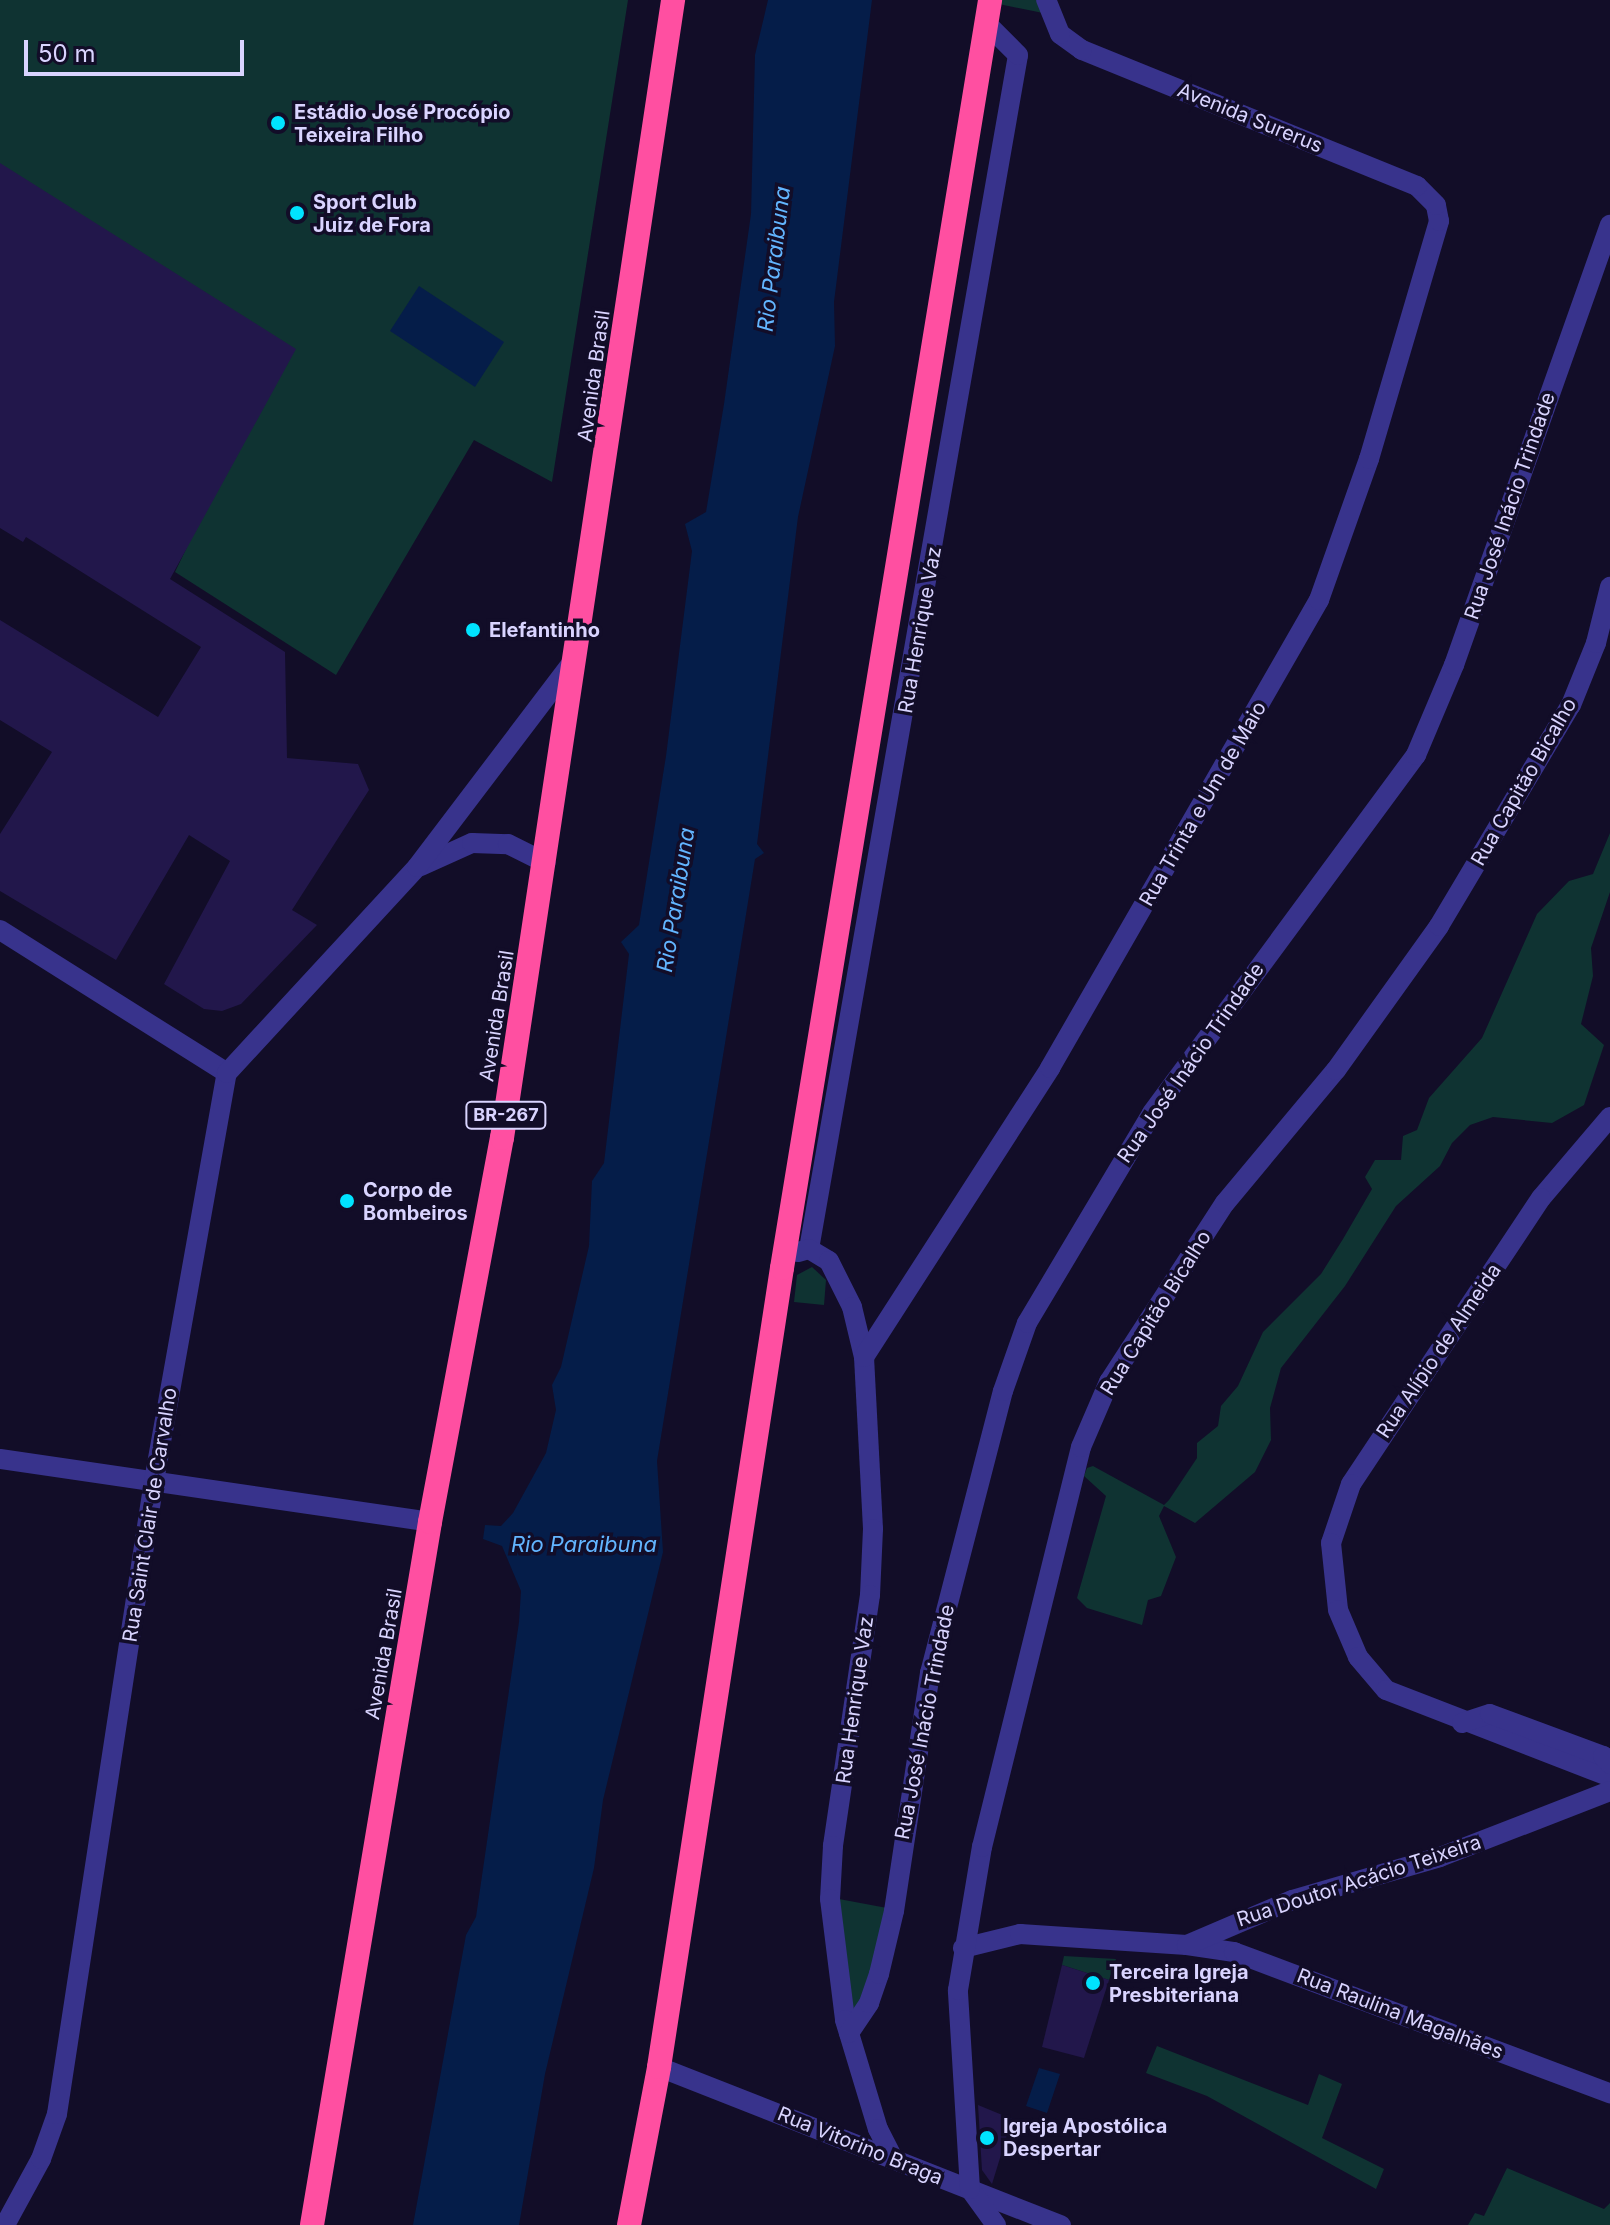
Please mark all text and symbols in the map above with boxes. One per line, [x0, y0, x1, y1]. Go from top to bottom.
scale bar [28, 24, 248, 74]
text: 50 m [38, 39, 96, 68]
street label: Avenida Surerus [1174, 78, 1326, 158]
place label: Estádio José Procópio Teixeira Filho [294, 100, 510, 147]
marker: Estádio José Procópio Teixeira Filho [269, 114, 287, 132]
water label: Rio Paraibuna [752, 185, 796, 333]
place label: Sport Club Juiz de Fora [313, 190, 431, 237]
marker: Sport Club Juiz de Fora [288, 204, 306, 222]
street label: Avenida Brasil [573, 309, 615, 443]
street label: Rua José Inácio Trindade [1460, 389, 1560, 623]
street label: Rua Henrique Vaz [894, 545, 946, 715]
place label: Elefantinho [489, 618, 600, 642]
marker: Elefantinho [464, 621, 482, 639]
street label: Rua Capitão Bicalho [1466, 694, 1582, 870]
street label: Rua Trinta e Um de Maio [1135, 697, 1271, 911]
water label: Rio Paraibuna [652, 826, 700, 974]
street label: Avenida Brasil [475, 949, 519, 1083]
street label: Rua José Inácio Trindade [1113, 958, 1269, 1168]
road number: BR-267 [464, 1101, 548, 1129]
place label: Corpo de Bombeiros [363, 1178, 468, 1225]
marker: Corpo de Bombeiros [338, 1192, 356, 1210]
street label: Rua Capitão Bicalho [1096, 1226, 1216, 1400]
street label: Rua Alípio de Almeida [1372, 1259, 1506, 1443]
street label: Rua Saint Clair de Carvalho [118, 1386, 182, 1644]
water label: Rio Paraibuna [511, 1532, 657, 1558]
street label: Avenida Brasil [361, 1587, 407, 1721]
street label: Rua José Inácio Trindade [890, 1603, 960, 1841]
street label: Rua Henrique Vaz [831, 1615, 879, 1785]
street label: Rua Doutor Acácio Teixeira [1234, 1830, 1484, 1932]
place label: Terceira Igreja Presbiteriana [1109, 1960, 1249, 2007]
street label: Rua Raulina Magalhães [1294, 1964, 1506, 2064]
marker: Terceira Igreja Presbiteriana [1084, 1974, 1102, 1992]
street label: Rua Vitorino Braga [774, 2102, 946, 2190]
place label: Igreja Apostólica Despertar [1003, 2114, 1167, 2161]
marker: Igreja Apostólica Despertar [978, 2129, 996, 2147]

